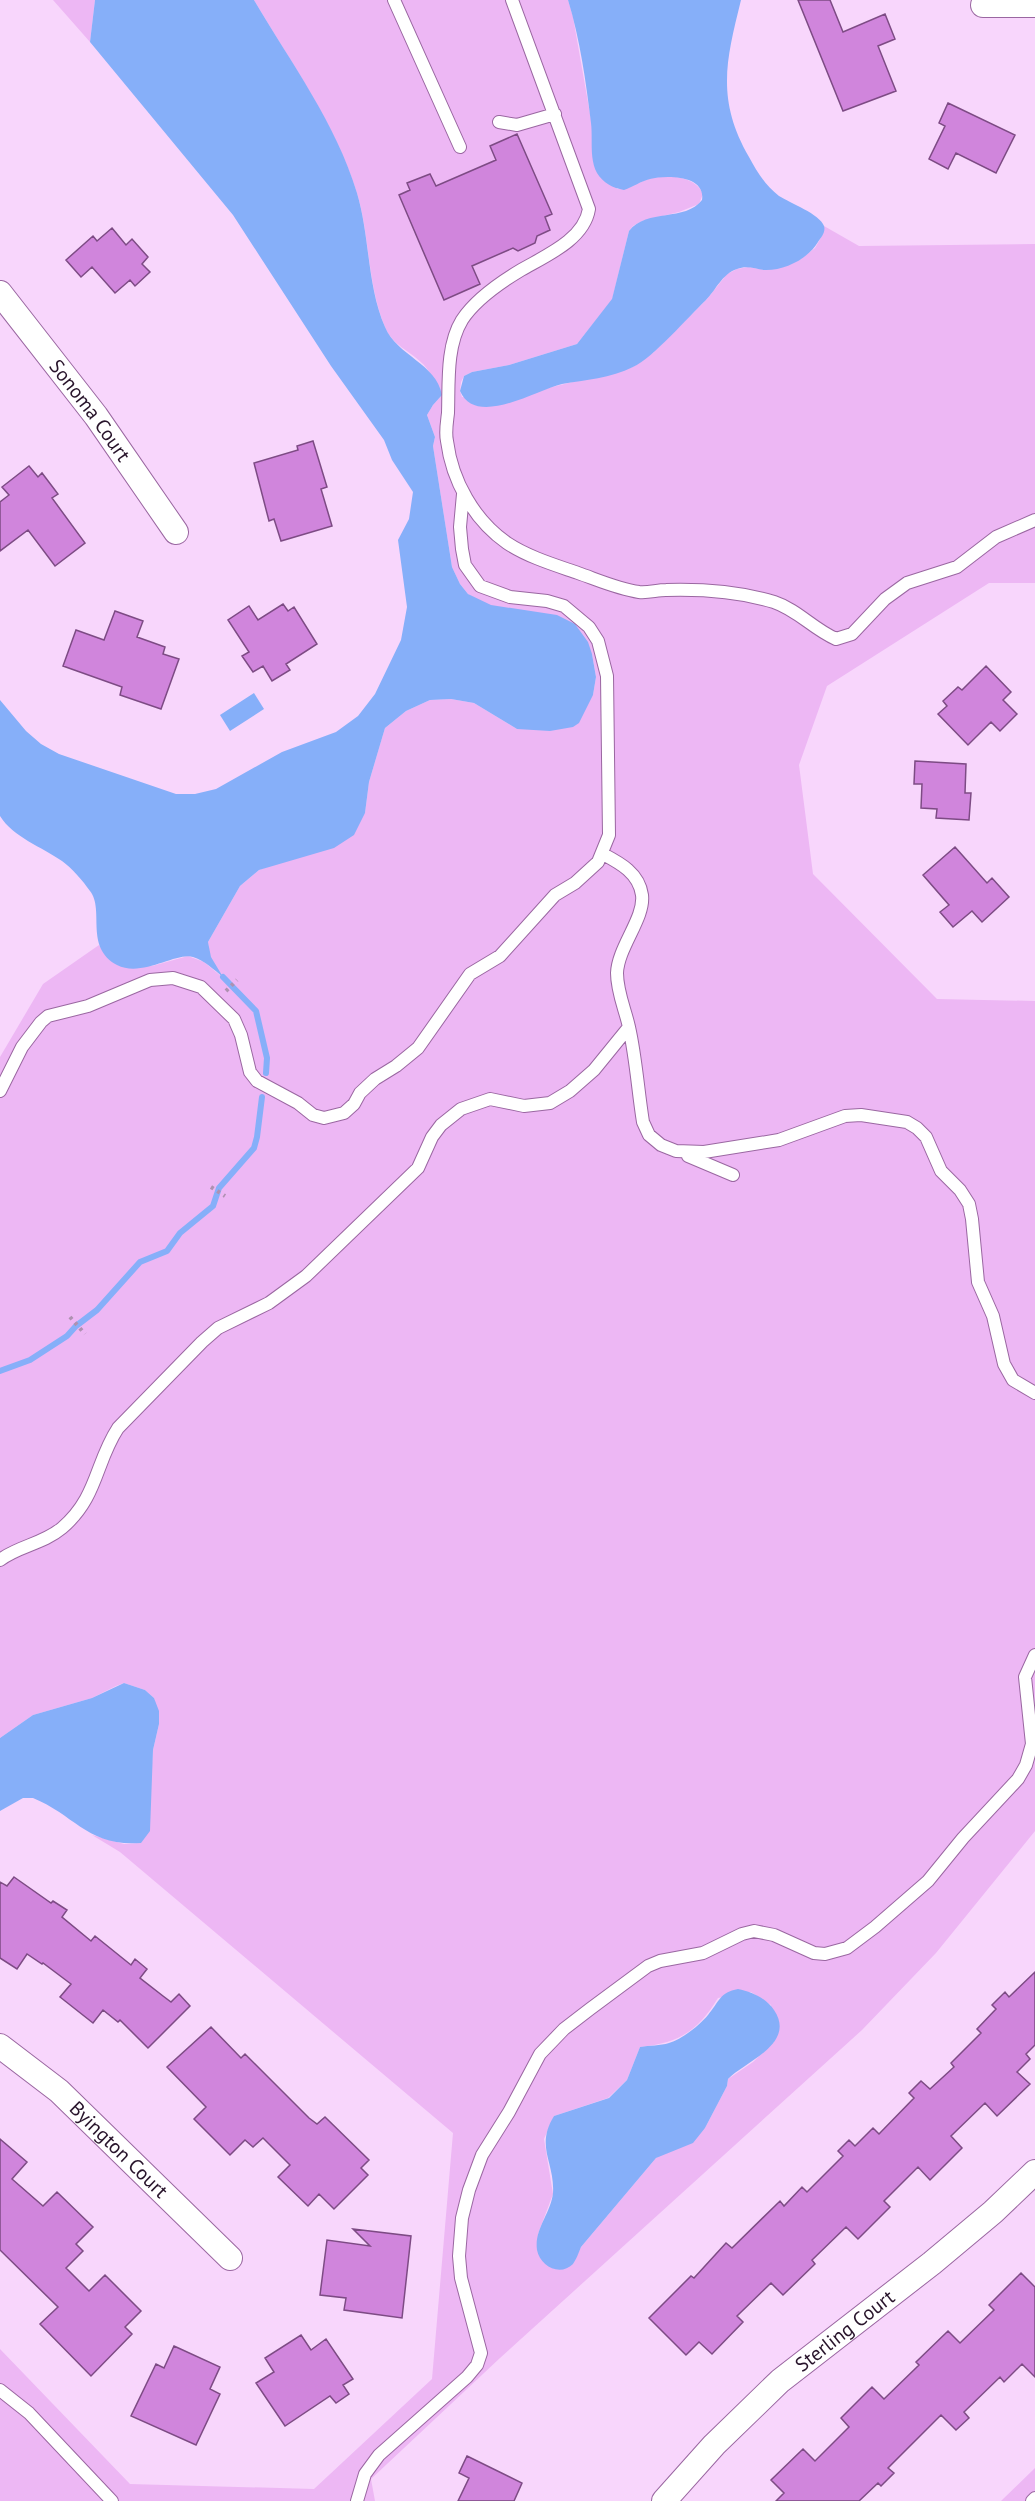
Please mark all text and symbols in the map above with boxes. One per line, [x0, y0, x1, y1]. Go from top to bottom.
street label: Sonoma Court [44, 354, 137, 467]
street label: Byington Court [64, 2095, 174, 2204]
street label: Sterling Court [790, 2284, 900, 2377]

